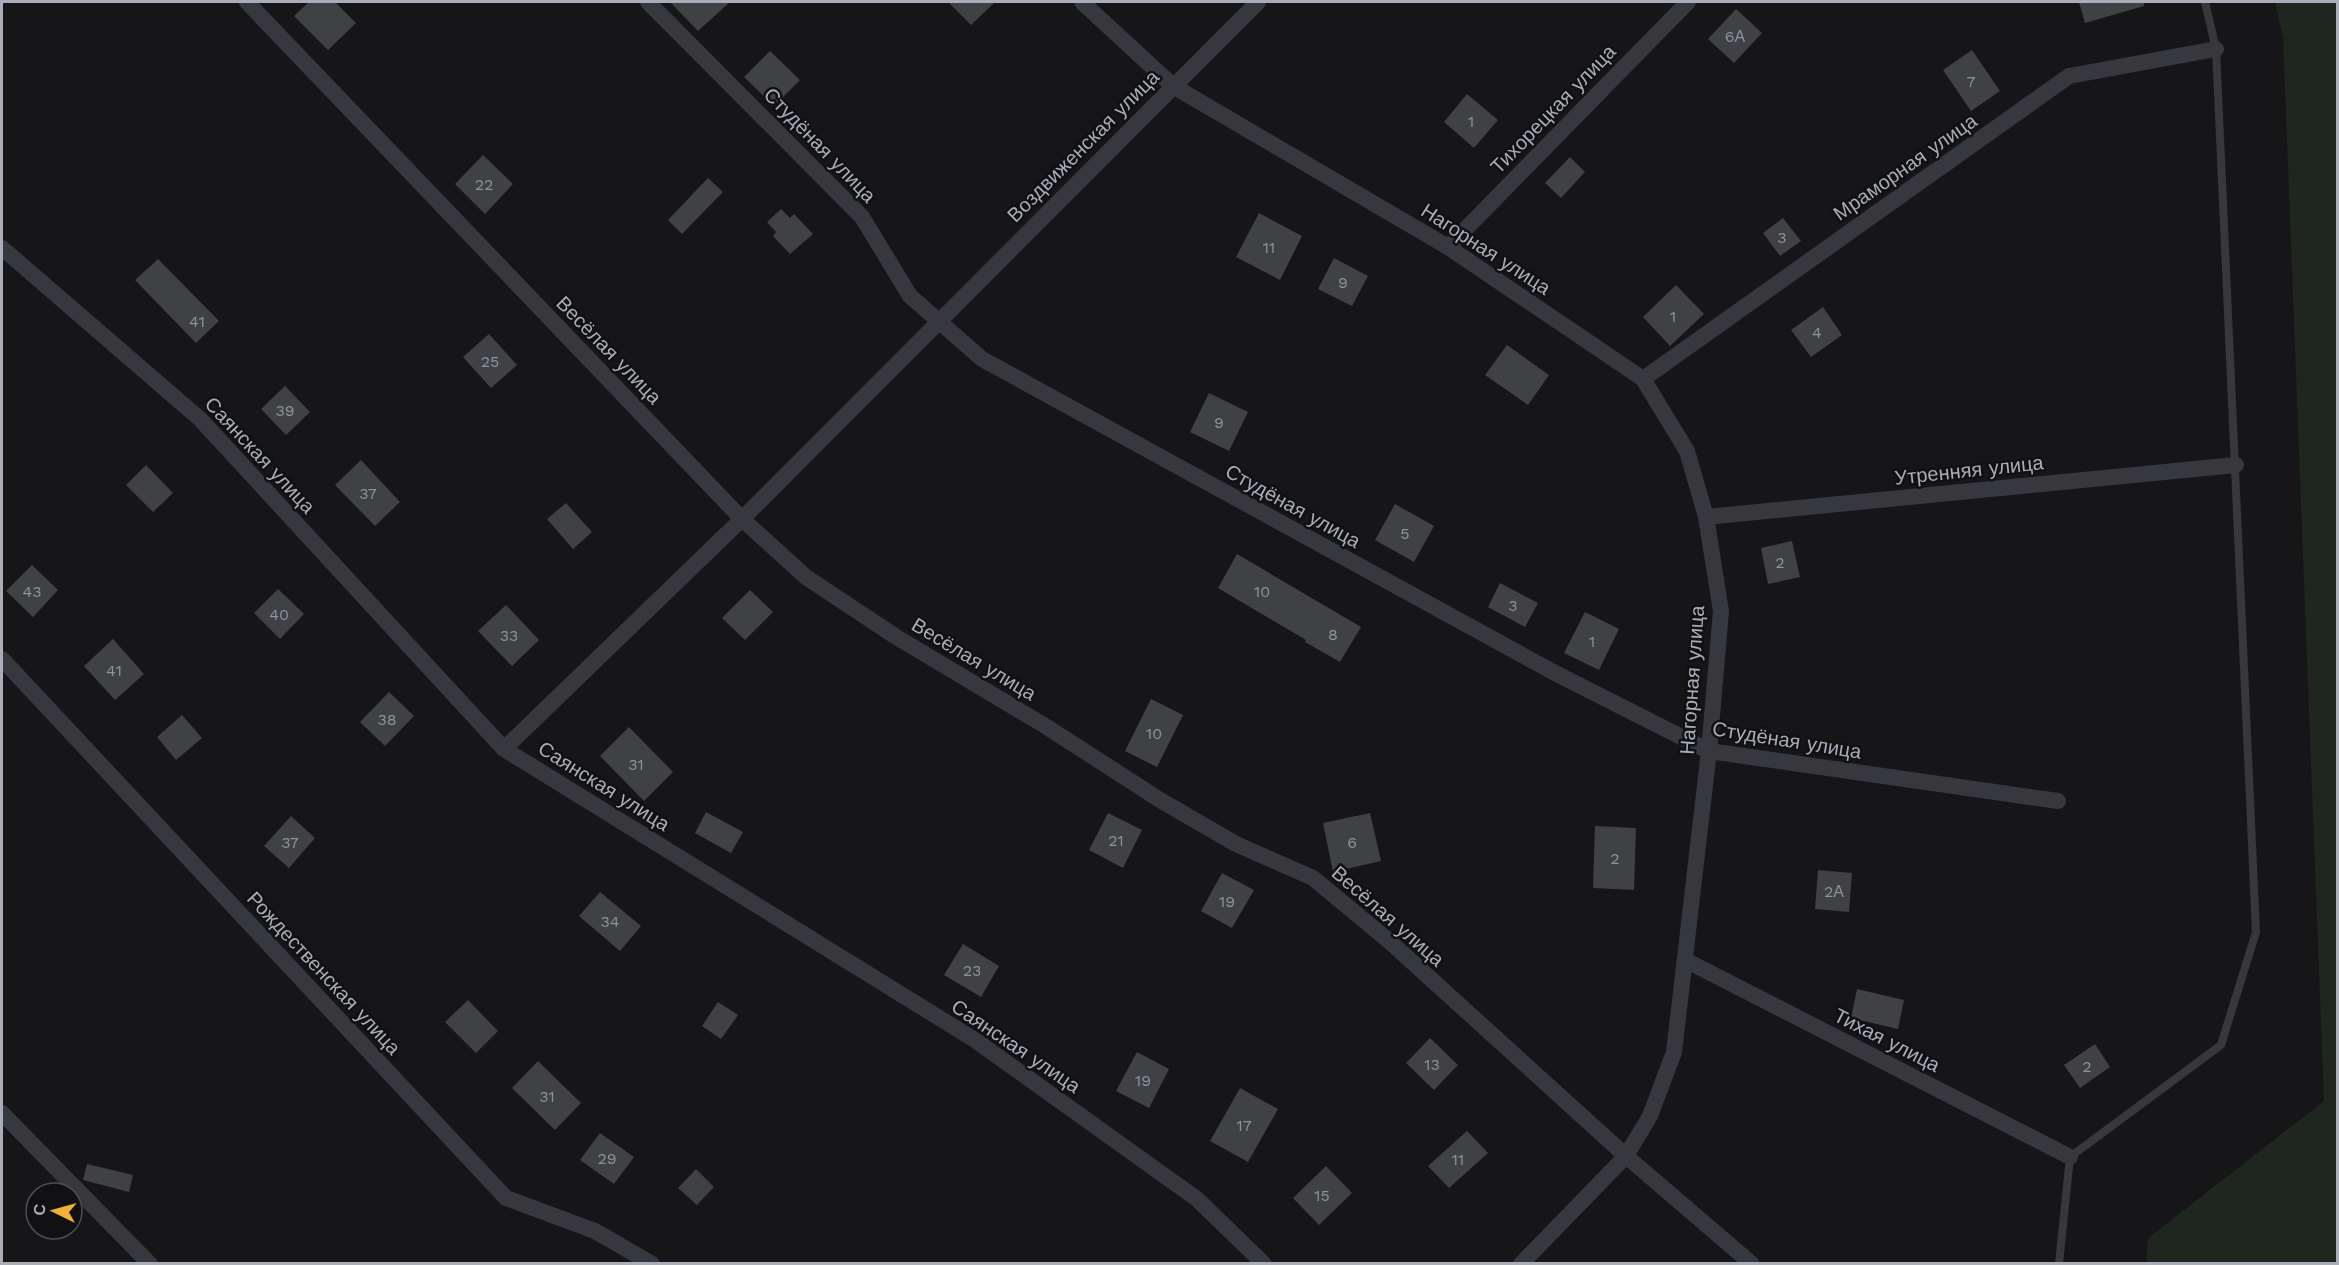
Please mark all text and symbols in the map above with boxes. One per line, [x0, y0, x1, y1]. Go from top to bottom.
house number: 6А [1725, 27, 1746, 46]
street label: Тихорецкая улица [1485, 39, 1621, 179]
street label: Воздвиженская улица [1002, 64, 1165, 227]
house number: 7 [1967, 72, 1976, 91]
street label: Студёная улица [759, 82, 882, 208]
street label: Мраморная улица [1829, 108, 1982, 225]
house number: 1 [1468, 112, 1474, 131]
house number: 22 [475, 175, 493, 194]
street label: Нагорная улица [1417, 198, 1556, 300]
house number: 3 [1777, 228, 1787, 247]
house number: 11 [1263, 238, 1275, 257]
house number: 9 [1338, 273, 1348, 292]
street label: Весёлая улица [551, 291, 667, 410]
house number: 1 [1670, 307, 1676, 326]
house number: 41 [189, 312, 205, 331]
house number: 4 [1812, 323, 1822, 342]
house number: 25 [481, 352, 499, 371]
street label: Саянская улица [200, 392, 321, 519]
house number: 39 [275, 401, 295, 420]
house number: 9 [1214, 413, 1224, 432]
street label: Утренняя улица [1893, 450, 2046, 490]
street label: Студёная улица [1221, 459, 1366, 553]
house number: 37 [359, 484, 377, 503]
house number: 5 [1400, 524, 1410, 543]
house number: 2 [1775, 553, 1785, 572]
house number: 43 [22, 582, 42, 601]
house number: 10 [1254, 582, 1270, 601]
house number: 3 [1508, 596, 1518, 615]
street label: Нагорная улица [1675, 604, 1709, 755]
house number: 40 [269, 605, 289, 624]
street label: Весёлая улица [907, 612, 1041, 706]
house number: 8 [1328, 625, 1338, 644]
house number: 33 [500, 626, 518, 645]
house number: 1 [1589, 632, 1595, 651]
house number: 41 [106, 661, 122, 680]
house number: 38 [377, 710, 397, 729]
street label: Студёная улица [1711, 716, 1864, 764]
house number: 10 [1146, 724, 1162, 743]
street label: Саянская улица [534, 736, 675, 837]
house number: 31 [628, 755, 644, 774]
house number: 21 [1108, 831, 1124, 850]
house number: 37 [281, 833, 299, 852]
house number: 6 [1347, 833, 1357, 852]
house number: 2 [1610, 849, 1620, 868]
street label: Весёлая улица [1327, 861, 1450, 972]
house number: 2А [1824, 882, 1844, 901]
street label: Рождественская улица [242, 886, 406, 1060]
house number: 19 [1219, 892, 1235, 911]
house number: 34 [600, 912, 620, 931]
house number: 23 [963, 961, 981, 980]
street label: Саянская улица [947, 994, 1086, 1099]
street label: Тихая улица [1830, 1003, 1945, 1077]
house number: 13 [1424, 1055, 1440, 1074]
house number: 2 [2082, 1057, 2092, 1076]
house number: 19 [1135, 1071, 1151, 1090]
house number: 31 [539, 1087, 555, 1106]
house number: 17 [1236, 1116, 1252, 1135]
house number: 29 [597, 1149, 617, 1168]
house number: 11 [1452, 1150, 1464, 1169]
north arrow [24, 1181, 84, 1241]
house number: 15 [1314, 1186, 1330, 1205]
text: С [30, 1203, 50, 1216]

